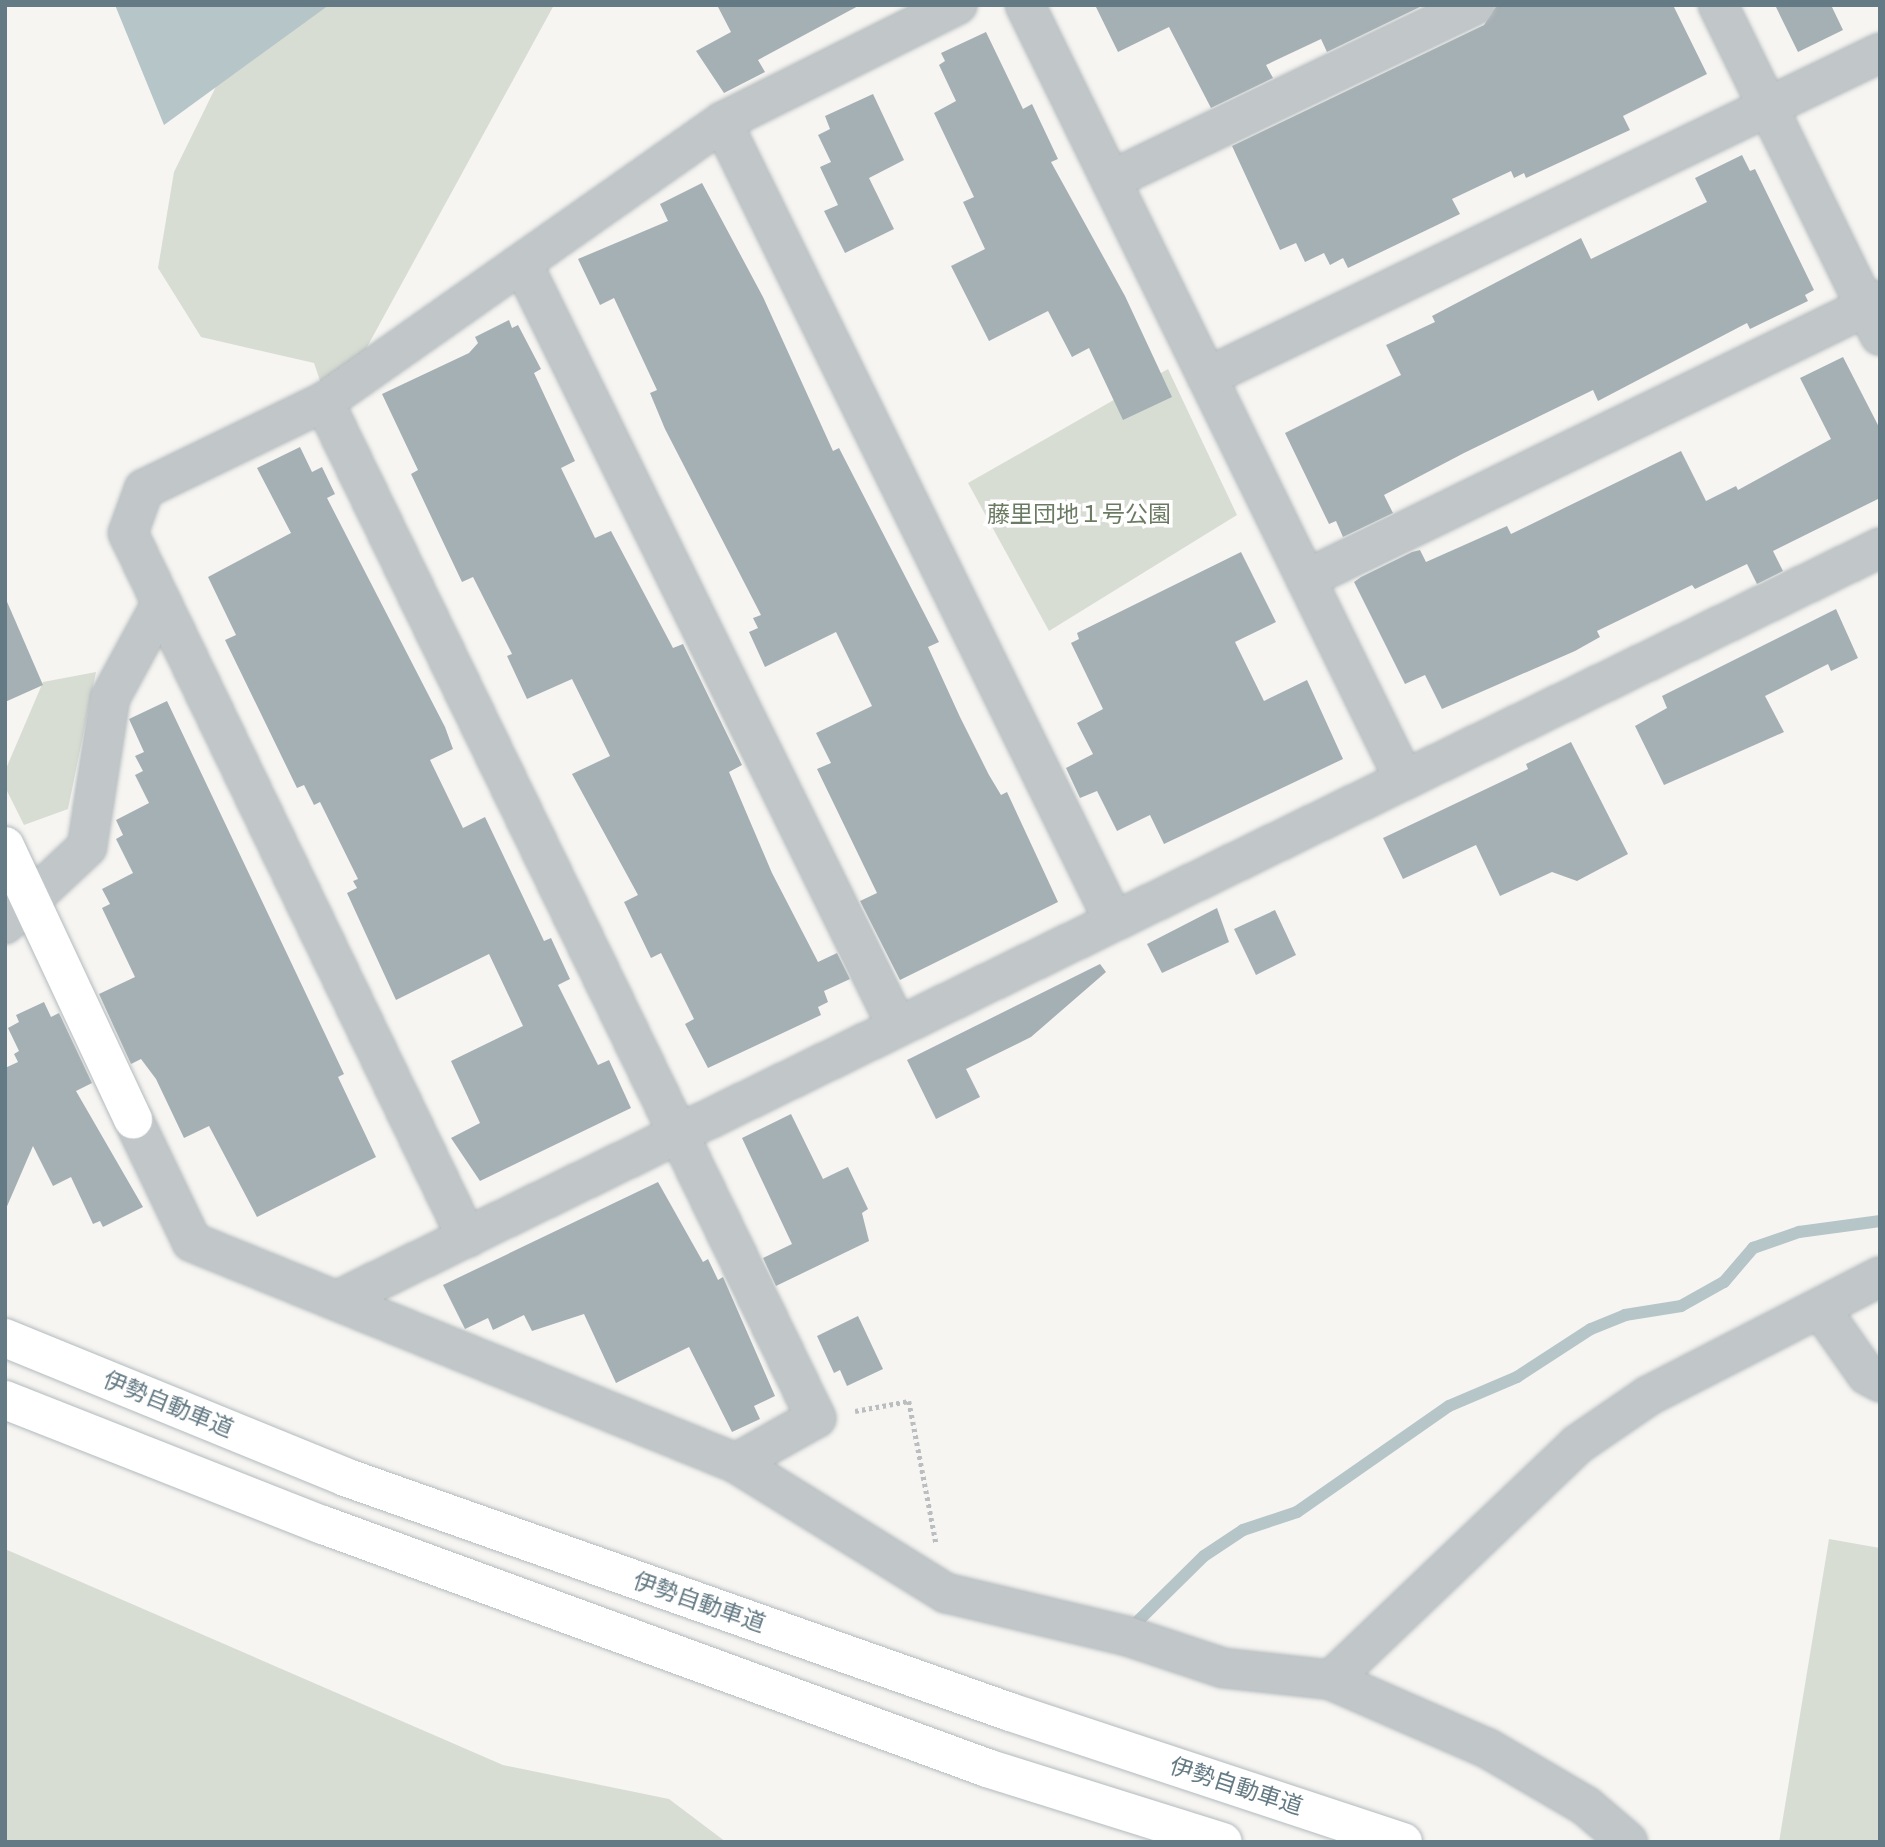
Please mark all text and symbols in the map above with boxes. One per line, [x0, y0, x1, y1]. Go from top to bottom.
park label: 藤里団地１号公園 [987, 501, 1171, 529]
street label: 伊勢自動車道 [99, 1366, 237, 1444]
street label: 伊勢自動車道 [629, 1567, 769, 1639]
street label: 伊勢自動車道 [1166, 1753, 1306, 1821]

